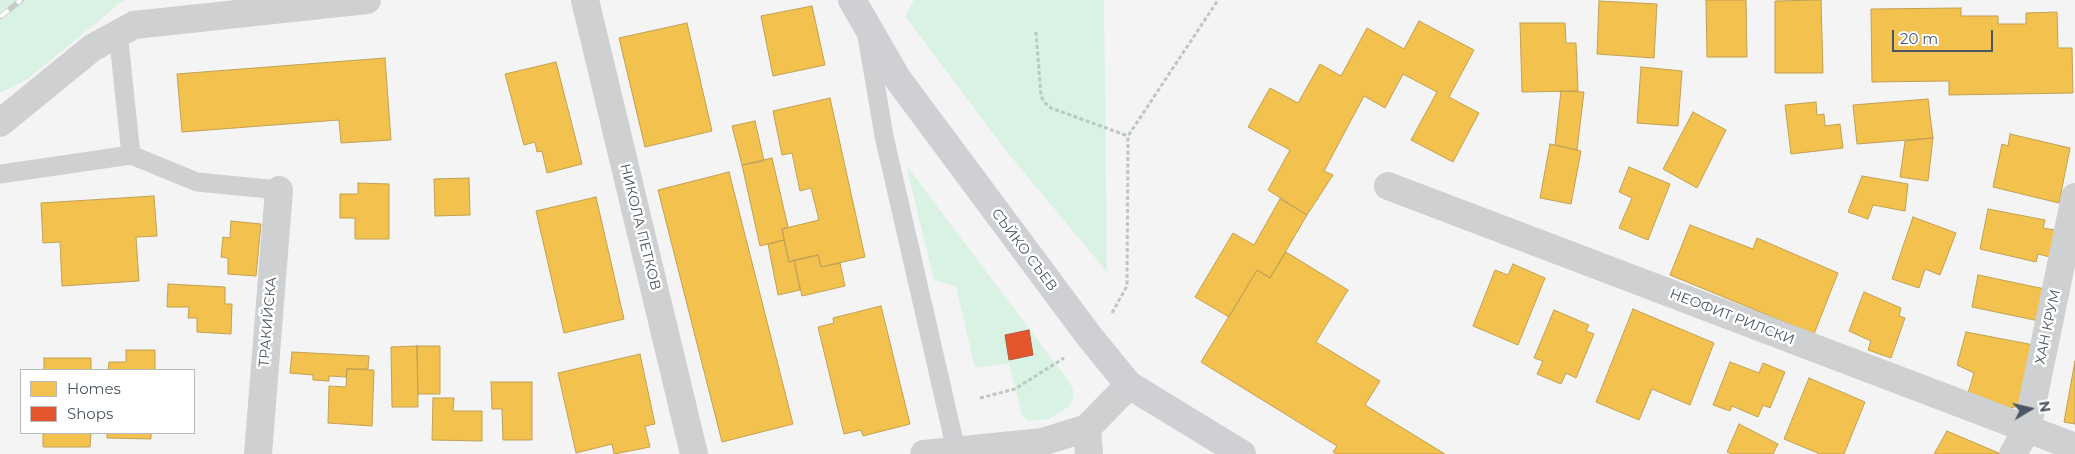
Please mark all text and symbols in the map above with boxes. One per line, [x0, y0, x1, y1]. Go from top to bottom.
scale bar [1895, 20, 1996, 52]
text: 20 m [1900, 29, 1938, 48]
street label: НИКОЛА ПЕТКОВ [616, 162, 664, 292]
street label: СЪЙКО СЪЕВ [988, 205, 1060, 295]
street label: ТРАКИЙСКА [256, 276, 280, 368]
street label: НЕОФИТ РИЛСКИ [1667, 285, 1797, 349]
street label: ХАН КРУМ [2032, 288, 2064, 366]
legend [20, 369, 195, 434]
text: Homes [67, 379, 121, 398]
north arrow [2005, 384, 2055, 434]
text: N [2035, 400, 2055, 414]
text: Shops [67, 404, 113, 423]

